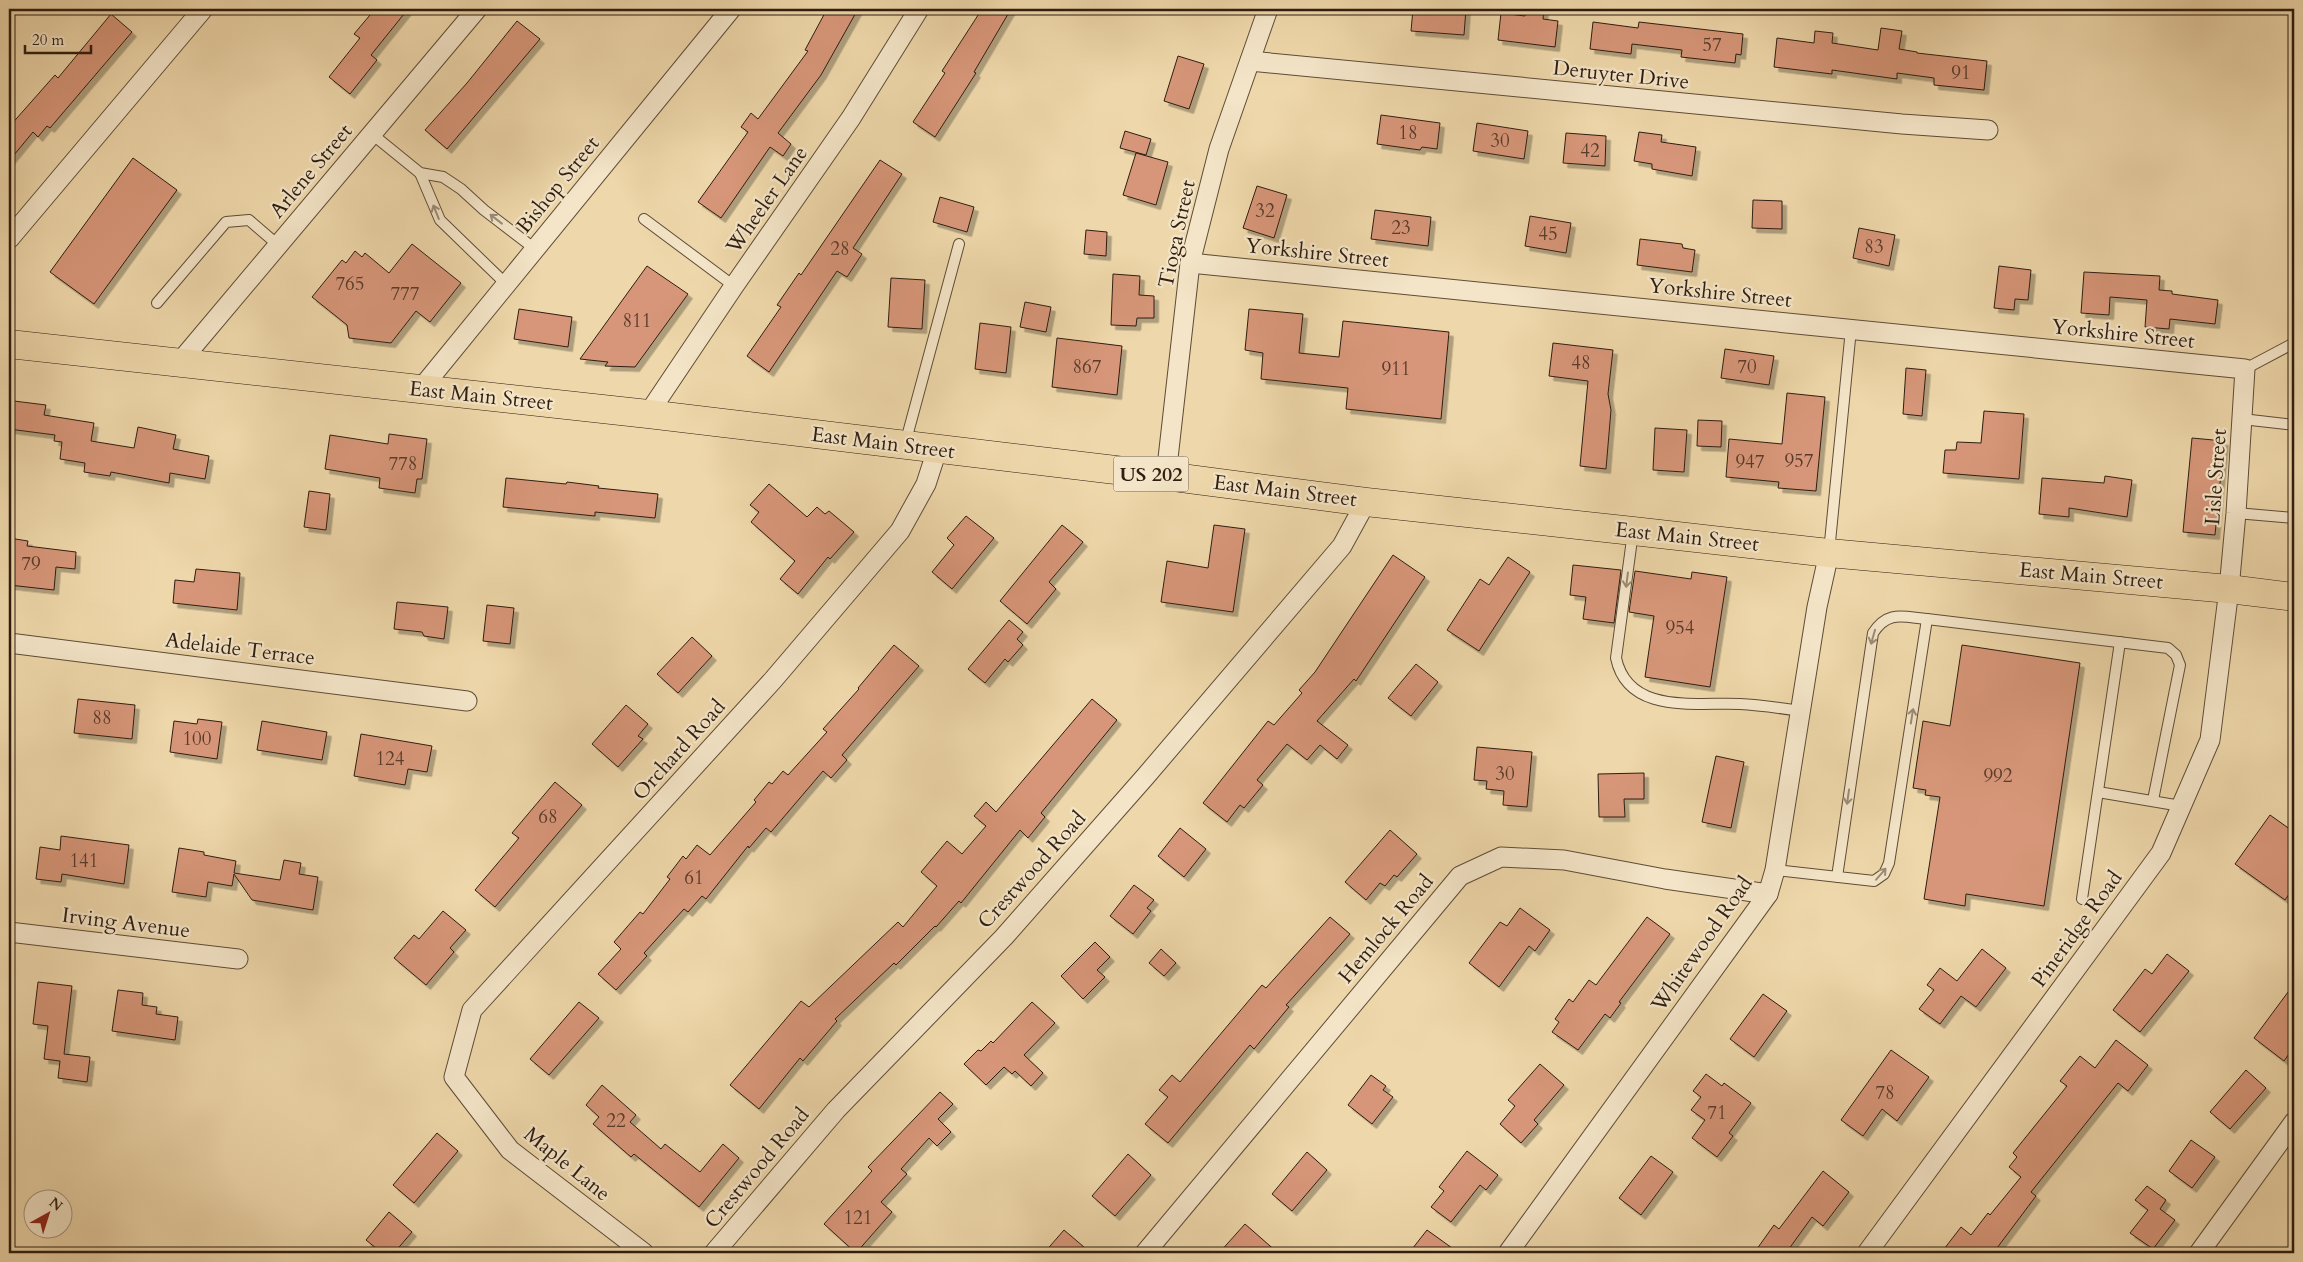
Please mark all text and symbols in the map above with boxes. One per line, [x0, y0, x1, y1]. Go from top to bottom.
scale bar [25, 22, 91, 54]
text: 20 m [32, 30, 64, 50]
house number: 57 [1702, 32, 1722, 58]
street label: Deruyter Drive [1551, 53, 1691, 97]
house number: 91 [1951, 60, 1971, 86]
street label: Arlene Street [263, 117, 359, 224]
house number: 18 [1398, 120, 1418, 146]
house number: 30 [1490, 128, 1510, 154]
street label: Bishop Street [510, 130, 606, 240]
house number: 42 [1580, 138, 1600, 164]
street label: Wheeler Lane [719, 140, 815, 260]
street label: Tioga Street [1151, 177, 1203, 291]
house number: 32 [1255, 198, 1275, 224]
one-way arrow [431, 205, 440, 220]
one-way arrow [490, 214, 503, 225]
house number: 23 [1391, 215, 1411, 241]
house number: 45 [1538, 221, 1558, 247]
street label: Yorkshire Street [1244, 231, 1390, 275]
house number: 83 [1864, 234, 1884, 260]
house number: 28 [830, 236, 850, 262]
house number: 765 [335, 271, 365, 297]
street label: Yorkshire Street [1647, 271, 1793, 315]
house number: 777 [390, 281, 420, 307]
house number: 811 [622, 308, 652, 334]
street label: Yorkshire Street [2050, 312, 2196, 356]
house number: 48 [1571, 350, 1591, 376]
house number: 867 [1072, 354, 1102, 380]
house number: 70 [1737, 354, 1757, 380]
house number: 911 [1381, 356, 1411, 382]
street label: East Main Street [408, 374, 555, 418]
street label: East Main Street [810, 420, 957, 466]
street label: Lisle Street [2198, 427, 2234, 526]
house number: 957 [1784, 448, 1814, 474]
house number: 947 [1735, 449, 1765, 475]
house number: 778 [388, 451, 418, 477]
road number: US 202 [1114, 456, 1188, 492]
street label: East Main Street [1212, 468, 1359, 514]
street label: East Main Street [1614, 515, 1761, 559]
house number: 79 [21, 551, 41, 577]
street label: East Main Street [2018, 555, 2164, 597]
one-way arrow [1622, 571, 1632, 587]
house number: 954 [1665, 615, 1695, 641]
street label: Adelaide Terrace [163, 625, 317, 673]
one-way arrow [1868, 629, 1878, 645]
street label: Orchard Road [626, 693, 732, 807]
house number: 88 [92, 705, 112, 731]
one-way arrow [1907, 708, 1917, 724]
house number: 100 [182, 726, 212, 752]
house number: 124 [375, 746, 405, 772]
house number: 30 [1495, 761, 1515, 787]
house number: 992 [1983, 763, 2013, 789]
one-way arrow [1843, 789, 1853, 805]
house number: 68 [538, 804, 558, 830]
street label: Crestwood Road [971, 805, 1093, 935]
house number: 141 [69, 848, 99, 874]
house number: 61 [684, 865, 704, 891]
street label: Pineridge Road [2025, 865, 2129, 993]
one-way arrow [1876, 867, 1887, 880]
street label: Hemlock Road [1332, 868, 1440, 990]
street label: Whitewood Road [1644, 870, 1760, 1018]
street label: Irving Avenue [60, 901, 192, 945]
house number: 78 [1875, 1080, 1895, 1106]
house number: 71 [1707, 1100, 1727, 1126]
street label: Crestwood Road [698, 1101, 816, 1235]
house number: 22 [606, 1108, 626, 1134]
street label: Maple Lane [518, 1120, 616, 1208]
north arrow [22, 1190, 72, 1240]
text: N [45, 1193, 67, 1215]
house number: 121 [843, 1205, 873, 1231]

